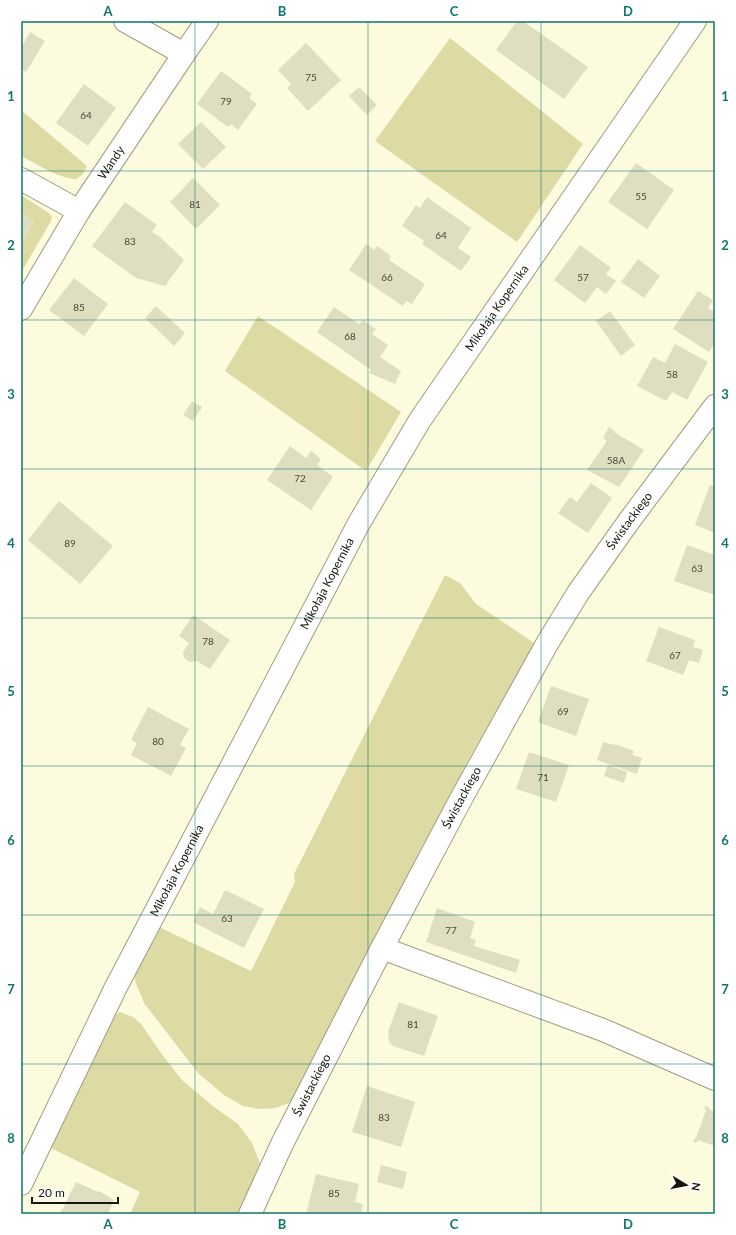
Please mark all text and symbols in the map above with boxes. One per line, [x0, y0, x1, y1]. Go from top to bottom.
text: A [102, 3, 113, 19]
text: B [278, 3, 287, 19]
text: C [450, 3, 459, 19]
text: D [623, 3, 633, 19]
house number: 75 [305, 71, 317, 83]
text: 1 [7, 88, 15, 104]
text: 1 [721, 88, 729, 104]
house number: 79 [220, 95, 232, 107]
house number: 64 [80, 109, 92, 121]
street label: Wandy [94, 142, 128, 182]
house number: 55 [635, 190, 647, 202]
house number: 81 [189, 198, 201, 210]
house number: 64 [435, 229, 447, 241]
house number: 83 [124, 235, 136, 247]
text: 2 [7, 237, 15, 253]
text: 2 [721, 237, 729, 253]
street label: Mikołaja Kopernika [462, 262, 532, 354]
house number: 66 [381, 271, 393, 283]
house number: 57 [577, 271, 589, 283]
house number: 85 [73, 301, 85, 313]
house number: 68 [344, 330, 356, 342]
house number: 58 [666, 368, 678, 380]
text: 3 [7, 386, 15, 402]
text: 3 [721, 386, 729, 402]
house number: 58A [607, 454, 625, 466]
house number: 72 [294, 472, 306, 484]
street label: Świstackiego [603, 489, 655, 553]
text: 4 [7, 535, 15, 551]
street label: Mikołaja Kopernika [297, 535, 357, 632]
text: 4 [721, 535, 729, 551]
house number: 89 [64, 537, 76, 549]
house number: 63 [691, 562, 703, 574]
house number: 78 [202, 635, 214, 647]
house number: 67 [669, 649, 681, 661]
text: 5 [7, 683, 15, 699]
text: 5 [721, 683, 729, 699]
house number: 69 [557, 705, 569, 717]
house number: 80 [152, 735, 164, 747]
street label: Świstackiego [439, 764, 484, 831]
house number: 71 [537, 771, 549, 783]
street label: Mikołaja Kopernika [146, 822, 207, 919]
text: 6 [7, 832, 15, 848]
text: 6 [721, 832, 729, 848]
house number: 63 [221, 912, 233, 924]
house number: 77 [445, 924, 457, 936]
text: 7 [7, 981, 15, 997]
text: 7 [721, 981, 729, 997]
house number: 81 [407, 1018, 419, 1030]
street label: Świstackiego [289, 1051, 334, 1119]
house number: 83 [378, 1111, 390, 1123]
text: 8 [7, 1130, 15, 1146]
text: 8 [721, 1130, 729, 1146]
north arrow [666, 1165, 706, 1205]
scale bar [32, 1179, 118, 1205]
text: N [689, 1182, 703, 1192]
text: 20 m [38, 1185, 65, 1200]
house number: 85 [328, 1187, 340, 1199]
text: A [102, 1216, 113, 1232]
text: B [278, 1216, 287, 1232]
text: C [450, 1216, 459, 1232]
text: D [623, 1216, 633, 1232]

